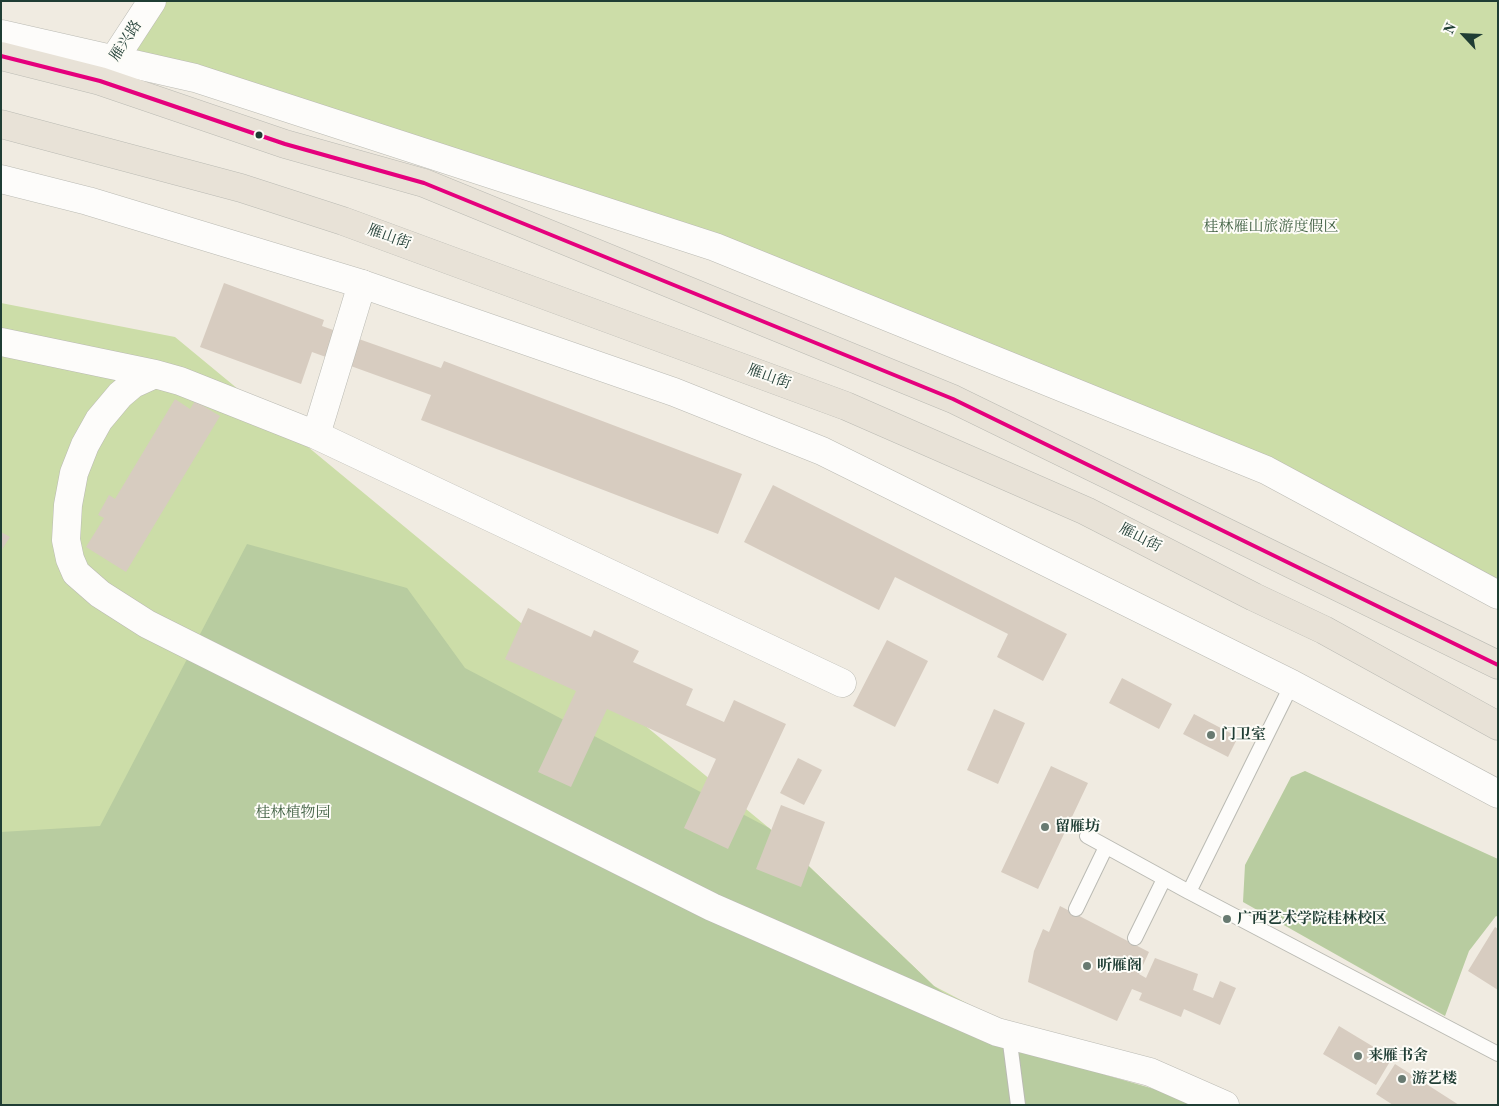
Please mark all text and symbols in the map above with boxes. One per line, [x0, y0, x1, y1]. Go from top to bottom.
north arrow [1439, 10, 1489, 60]
street label: 雁兴路 [106, 17, 146, 65]
text: N [1442, 21, 1459, 36]
unlabelled marker [254, 130, 264, 140]
park label: 桂林雁山旅游度假区 [1204, 218, 1338, 236]
street label: 雁山街 [365, 221, 413, 253]
street label: 雁山街 [745, 361, 793, 393]
street label: 雁山街 [1116, 520, 1164, 556]
place label: 门卫室 [1221, 726, 1266, 744]
marker: 门卫室 [1205, 729, 1217, 741]
park label: 桂林植物园 [256, 804, 330, 822]
place label: 留雁坊 [1055, 818, 1100, 836]
marker: 留雁坊 [1039, 821, 1051, 833]
place label: 广西艺术学院桂林校区 [1237, 910, 1387, 928]
marker: 广西艺术学院桂林校区 [1221, 913, 1233, 925]
place label: 听雁阁 [1097, 957, 1142, 975]
marker: 听雁阁 [1081, 960, 1093, 972]
place label: 来雁书舍 [1368, 1047, 1428, 1065]
marker: 来雁书舍 [1352, 1050, 1364, 1062]
place label: 游艺楼 [1412, 1070, 1457, 1088]
marker: 游艺楼 [1396, 1073, 1408, 1085]

